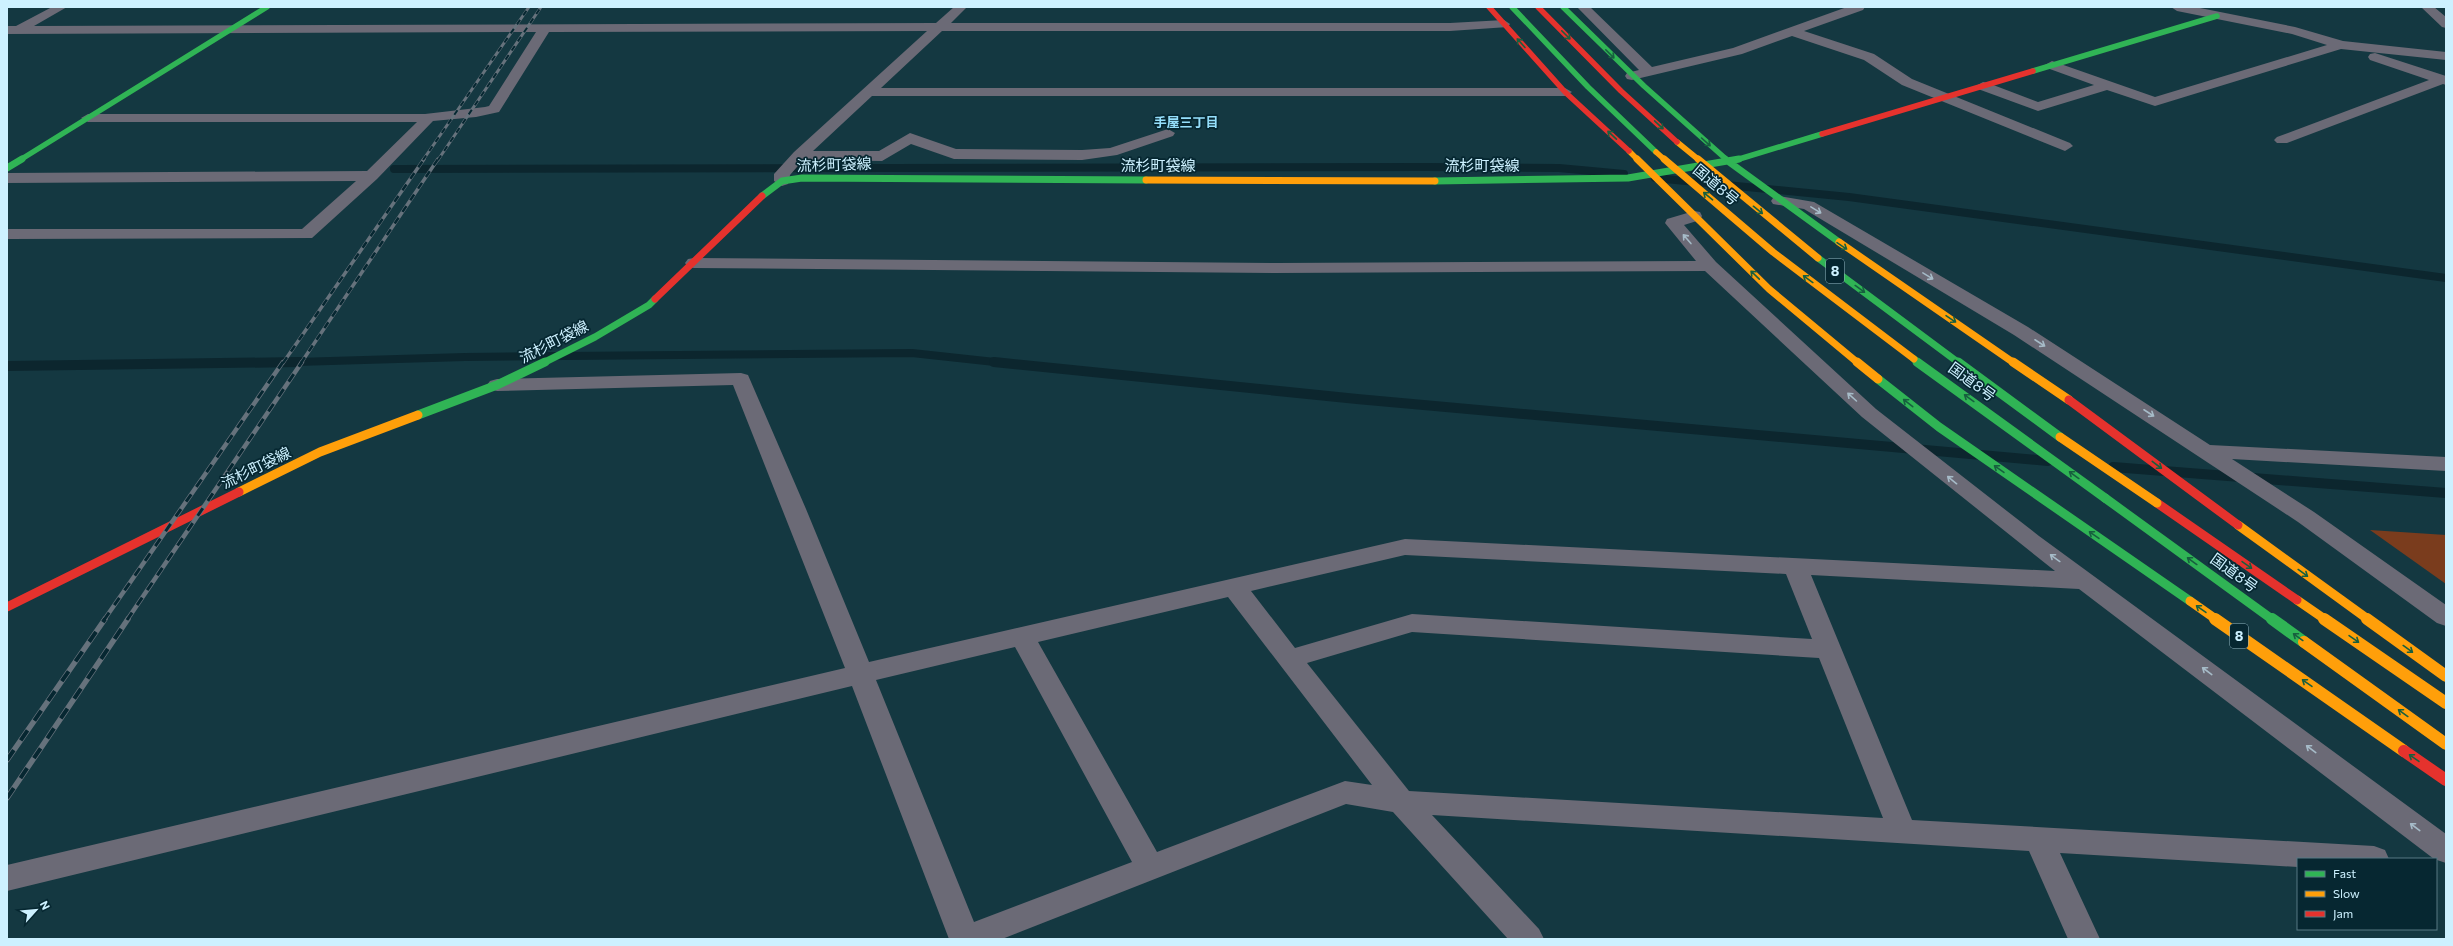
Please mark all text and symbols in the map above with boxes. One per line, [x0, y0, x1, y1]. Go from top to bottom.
one-way arrow [1561, 30, 1571, 40]
one-way arrow [1516, 37, 1525, 48]
one-way arrow [1605, 49, 1615, 59]
district label: 手屋三丁目 [1153, 114, 1219, 130]
one-way arrow [1654, 121, 1664, 130]
one-way arrow [1606, 131, 1617, 140]
one-way arrow [1701, 137, 1711, 146]
street label: 流杉町袋線 [796, 154, 872, 174]
street label: 流杉町袋線 [1120, 156, 1196, 174]
street label: 流杉町袋線 [1444, 156, 1520, 174]
street label: 国道8号 [1690, 160, 1743, 209]
one-way arrow [1702, 192, 1713, 201]
one-way arrow [1752, 205, 1763, 214]
one-way arrow [1810, 206, 1822, 214]
one-way arrow [1683, 235, 1692, 245]
one-way arrow [1837, 242, 1848, 251]
road number: 8 [1826, 259, 1844, 283]
one-way arrow [1750, 270, 1760, 280]
one-way arrow [1922, 272, 1934, 280]
one-way arrow [1803, 274, 1814, 283]
one-way arrow [1855, 285, 1866, 294]
one-way arrow [1945, 314, 1956, 323]
street label: 流杉町袋線 [516, 316, 591, 366]
one-way arrow [2034, 339, 2046, 347]
street label: 国道8号 [1945, 358, 2000, 404]
one-way arrow [1847, 392, 1857, 401]
one-way arrow [1964, 393, 1975, 402]
one-way arrow [1903, 399, 1914, 407]
one-way arrow [2143, 409, 2154, 417]
street label: 流杉町袋線 [218, 443, 293, 492]
one-way arrow [2151, 460, 2162, 469]
one-way arrow [1994, 465, 2005, 473]
one-way arrow [2068, 471, 2079, 479]
one-way arrow [1947, 475, 1957, 484]
one-way arrow [2089, 531, 2100, 539]
street label: 国道8号 [2207, 549, 2262, 595]
one-way arrow [2050, 554, 2061, 562]
one-way arrow [2187, 557, 2198, 565]
one-way arrow [2241, 561, 2252, 569]
one-way arrow [2297, 569, 2308, 577]
one-way arrow [2195, 605, 2206, 613]
road number: 8 [2230, 624, 2248, 648]
one-way arrow [2292, 633, 2303, 641]
one-way arrow [2348, 635, 2359, 643]
one-way arrow [2403, 645, 2414, 653]
one-way arrow [2202, 667, 2213, 675]
one-way arrow [2302, 679, 2313, 687]
one-way arrow [2398, 709, 2409, 717]
one-way arrow [2305, 745, 2316, 753]
one-way arrow [2409, 754, 2420, 762]
one-way arrow [2409, 823, 2420, 832]
legend [2297, 858, 2437, 930]
text: Fast [2333, 866, 2356, 880]
text: Slow [2333, 886, 2360, 900]
north arrow [16, 890, 56, 930]
text: N [38, 899, 53, 912]
text: Jam [2333, 906, 2353, 921]

